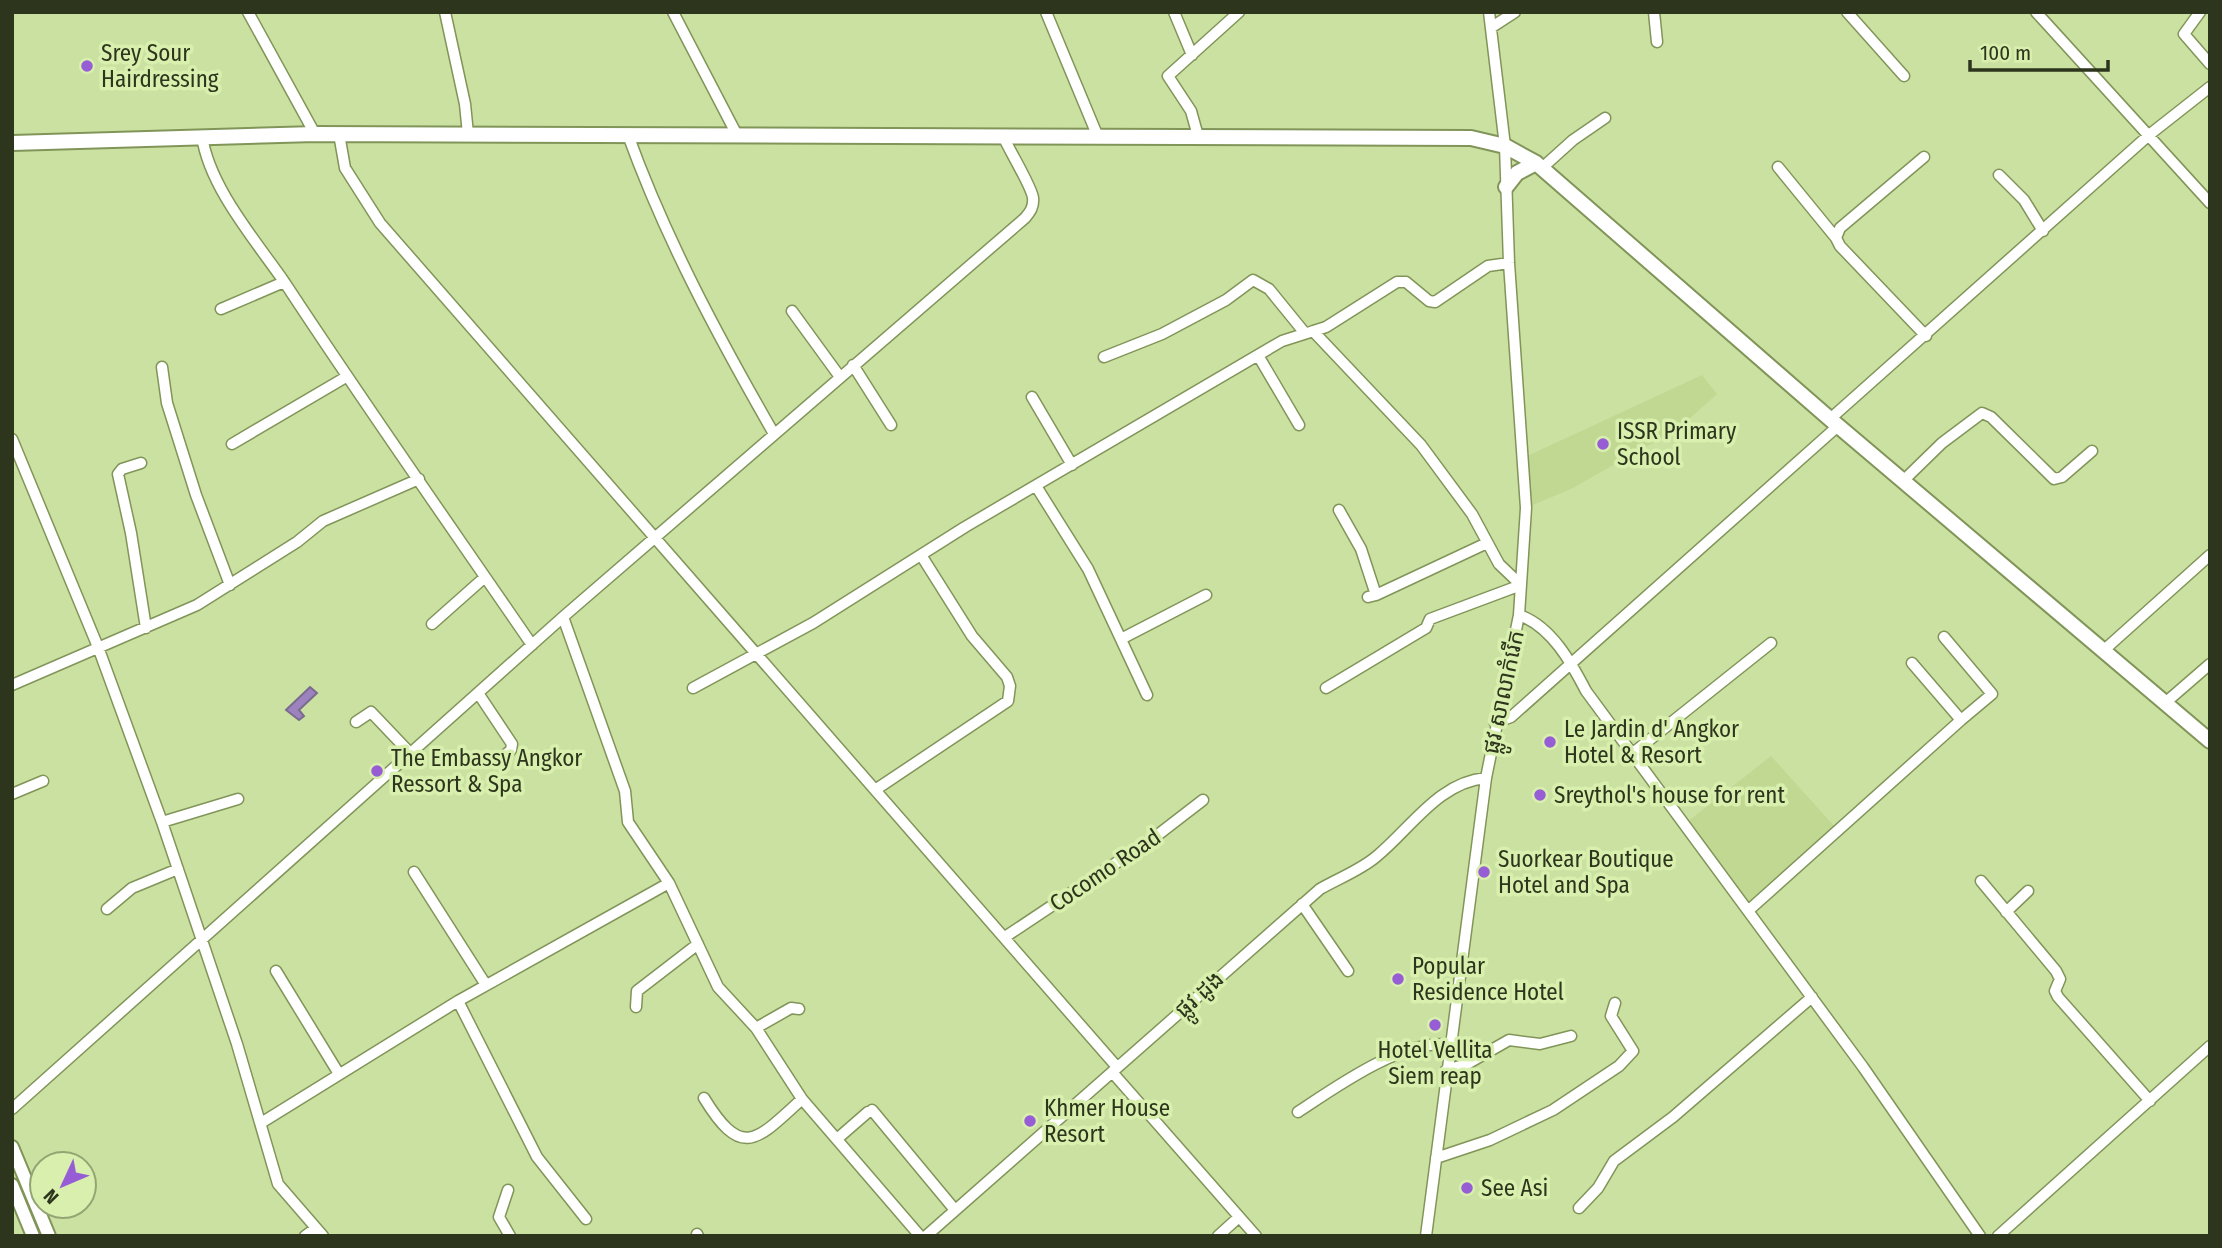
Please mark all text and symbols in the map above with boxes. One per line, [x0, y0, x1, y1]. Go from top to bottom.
scale bar [1970, 28, 2108, 72]
place label: Srey Sour Hairdressing [101, 39, 219, 93]
text: 100 m [1980, 40, 2031, 66]
marker: Srey Sour Hairdressing [79, 58, 95, 74]
place label: ISSR Primary School [1617, 417, 1737, 471]
marker: ISSR Primary School [1595, 436, 1611, 452]
street label: ផ្លូវ សាលាកំរើក [1476, 627, 1537, 758]
place label: Le Jardin d' Angkor Hotel & Resort [1564, 715, 1739, 769]
marker: Le Jardin d' Angkor Hotel & Resort [1542, 734, 1558, 750]
place label: The Embassy Angkor Ressort & Spa [391, 744, 582, 798]
marker: The Embassy Angkor Ressort & Spa [369, 763, 385, 779]
place label: Sreythol's house for rent [1554, 781, 1785, 809]
marker: Sreythol's house for rent [1532, 787, 1548, 803]
street label: Cocomo Road [1044, 823, 1166, 917]
place label: Suorkear Boutique Hotel and Spa [1498, 845, 1674, 899]
marker: Suorkear Boutique Hotel and Spa [1476, 864, 1492, 880]
place label: Popular Residence Hotel [1412, 952, 1564, 1006]
street label: ផ្លូវ ដូង [1169, 965, 1235, 1029]
marker: Popular Residence Hotel [1390, 971, 1406, 987]
marker: Hotel Vellita Siem reap [1427, 1017, 1443, 1033]
place label: Hotel Vellita Siem reap [1377, 1036, 1493, 1090]
place label: Khmer House Resort [1044, 1094, 1170, 1148]
marker: Khmer House Resort [1022, 1113, 1038, 1129]
north arrow [28, 1150, 98, 1220]
place label: See Asi [1481, 1174, 1548, 1202]
marker: See Asi [1459, 1180, 1475, 1196]
text: N [39, 1184, 63, 1209]

